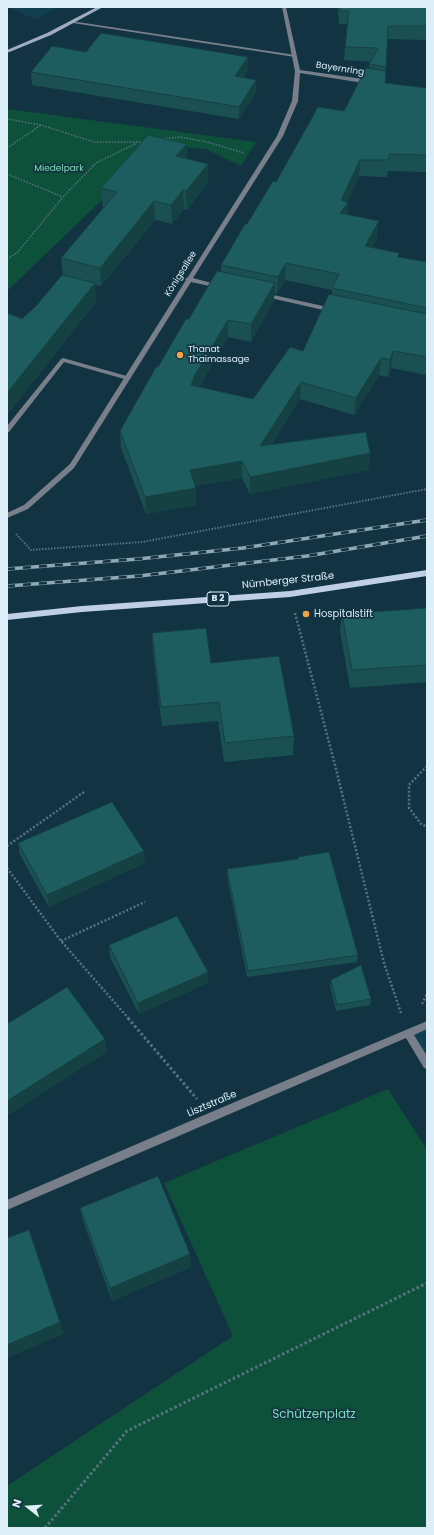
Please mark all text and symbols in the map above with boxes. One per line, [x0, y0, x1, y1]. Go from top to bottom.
street label: Bayernring [315, 60, 365, 78]
park label: Miedelpark [34, 164, 84, 174]
street label: Königsallee [163, 249, 199, 299]
place label: Thanat Thaimassage [188, 345, 249, 366]
marker: Thanat Thaimassage [175, 350, 185, 360]
street label: Nürnberger Straße [241, 570, 335, 592]
road number: B 2 [207, 592, 229, 606]
place label: Hospitalstift [314, 608, 373, 620]
marker: Hospitalstift [301, 609, 311, 619]
street label: Lisztstraße [185, 1088, 239, 1120]
park label: Schützenplatz [272, 1408, 356, 1422]
north arrow [8, 1487, 48, 1527]
text: N [8, 1497, 25, 1510]

